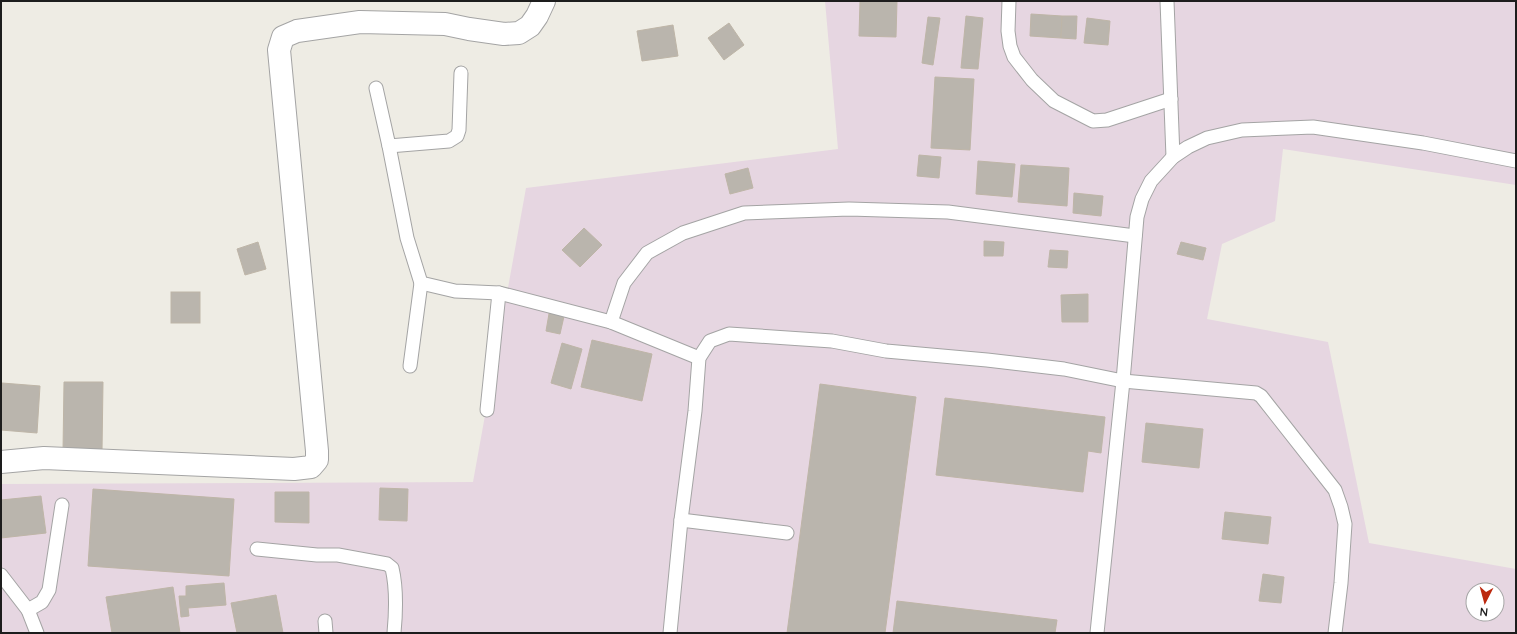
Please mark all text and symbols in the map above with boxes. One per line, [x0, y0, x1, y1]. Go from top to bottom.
north arrow [1465, 582, 1505, 622]
text: N [1479, 606, 1489, 619]

